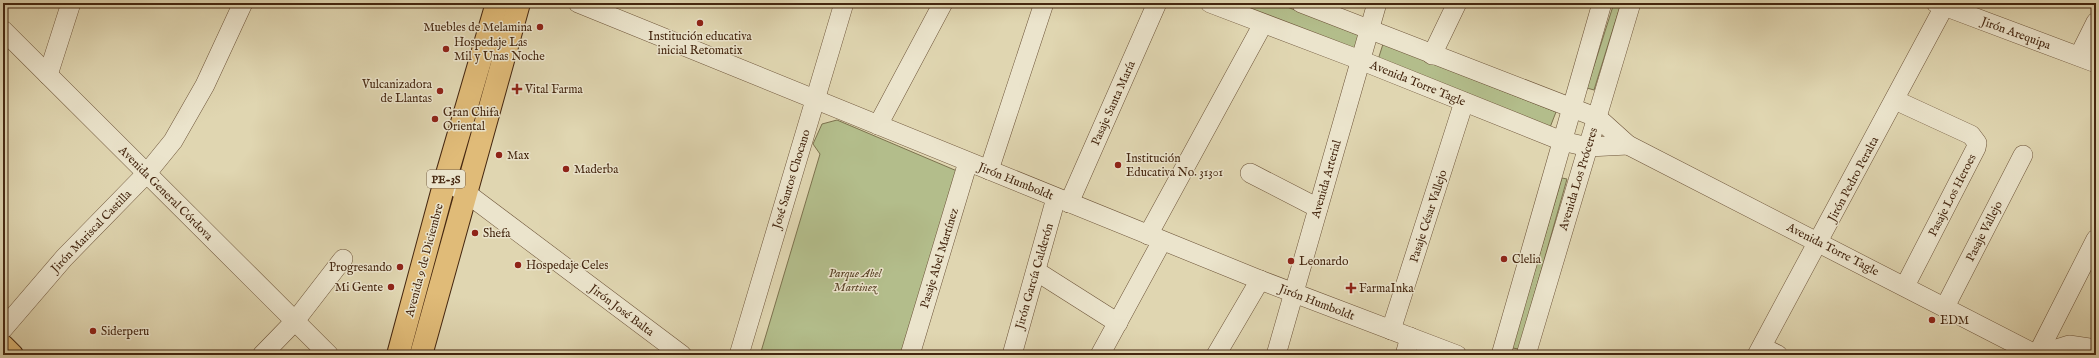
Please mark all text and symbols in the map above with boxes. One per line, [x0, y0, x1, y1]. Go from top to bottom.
street label: Jirón Arequipa [1977, 13, 2053, 54]
marker: Institución educativa inicial Retomatix [695, 18, 705, 28]
place label: Muebles de Melamina [423, 20, 533, 35]
marker: Muebles de Melamina [535, 22, 545, 32]
place label: Institución educativa inicial Retomatix [648, 29, 752, 58]
place label: Hospedaje Las Mil y Unas Noche [454, 35, 545, 64]
marker: Hospedaje Las Mil y Unas Noche [441, 44, 451, 54]
street label: Avenida Torre Tagle [1367, 57, 1468, 110]
street label: Pasaje Santa María [1088, 58, 1139, 148]
place label: Vulcanizadora de Llantas [361, 77, 433, 106]
place label: Vital Farma [524, 82, 584, 97]
marker: Vital Farma [512, 84, 522, 94]
marker: Vulcanizadora de Llantas [435, 86, 445, 96]
place label: Gran Chifa Oriental [443, 105, 500, 134]
marker: Gran Chifa Oriental [430, 114, 440, 124]
street label: Avenida Los Próceres [1555, 126, 1601, 233]
street label: José Santos Chocano [769, 127, 815, 233]
street label: Jirón Pedro Peralta [1824, 133, 1884, 227]
street label: Avenida Arterial [1308, 138, 1345, 221]
street label: Avenida General Córdova [115, 142, 217, 244]
place label: Max [507, 148, 529, 163]
marker: Max [494, 150, 504, 160]
place label: Institución Educativa No. 31301 [1126, 151, 1223, 180]
street label: Pasaje Los Heroes [1925, 151, 1980, 239]
street label: Jirón Humboldt [974, 159, 1056, 204]
marker: Institución Educativa No. 31301 [1113, 160, 1123, 170]
place label: Maderba [574, 162, 619, 177]
marker: Maderba [561, 164, 571, 174]
street label: Pasaje César Vallejo [1406, 167, 1451, 264]
road number: PE-3S [427, 170, 465, 188]
street label: Jirón Mariscal Castilla [47, 186, 136, 278]
street label: Pasaje Vallejo [1963, 198, 2006, 264]
street label: Avenida 9 de Diciembre [402, 201, 447, 319]
street label: Pasaje Abel Martínez [917, 206, 962, 310]
street label: Avenida Torre Tagle [1783, 219, 1882, 279]
street label: Jirón García Calderón [1012, 221, 1058, 333]
place label: Shefa [483, 226, 511, 241]
marker: Shefa [470, 228, 480, 238]
place label: Clelia [1512, 252, 1542, 267]
place label: Leonardo [1299, 254, 1349, 269]
marker: Clelia [1499, 254, 1509, 264]
marker: Leonardo [1286, 256, 1296, 266]
place label: Hospedaje Celes [526, 258, 608, 274]
place label: Progresando [329, 260, 393, 275]
marker: Hospedaje Celes [513, 260, 523, 270]
marker: Progresando [395, 262, 405, 272]
park label: Parque Abel Martinez [829, 266, 882, 295]
place label: Mi Gente [335, 280, 383, 295]
street label: Jirón José Balta [584, 280, 658, 341]
street label: Jirón Humboldt [1275, 280, 1357, 325]
place label: FarmaInka [1359, 281, 1414, 296]
marker: Mi Gente [386, 282, 396, 292]
marker: FarmaInka [1346, 283, 1356, 293]
place label: EDM [1940, 313, 1969, 328]
marker: EDM [1927, 315, 1937, 325]
place label: Siderperu [101, 324, 149, 340]
marker: Siderperu [88, 326, 98, 336]

